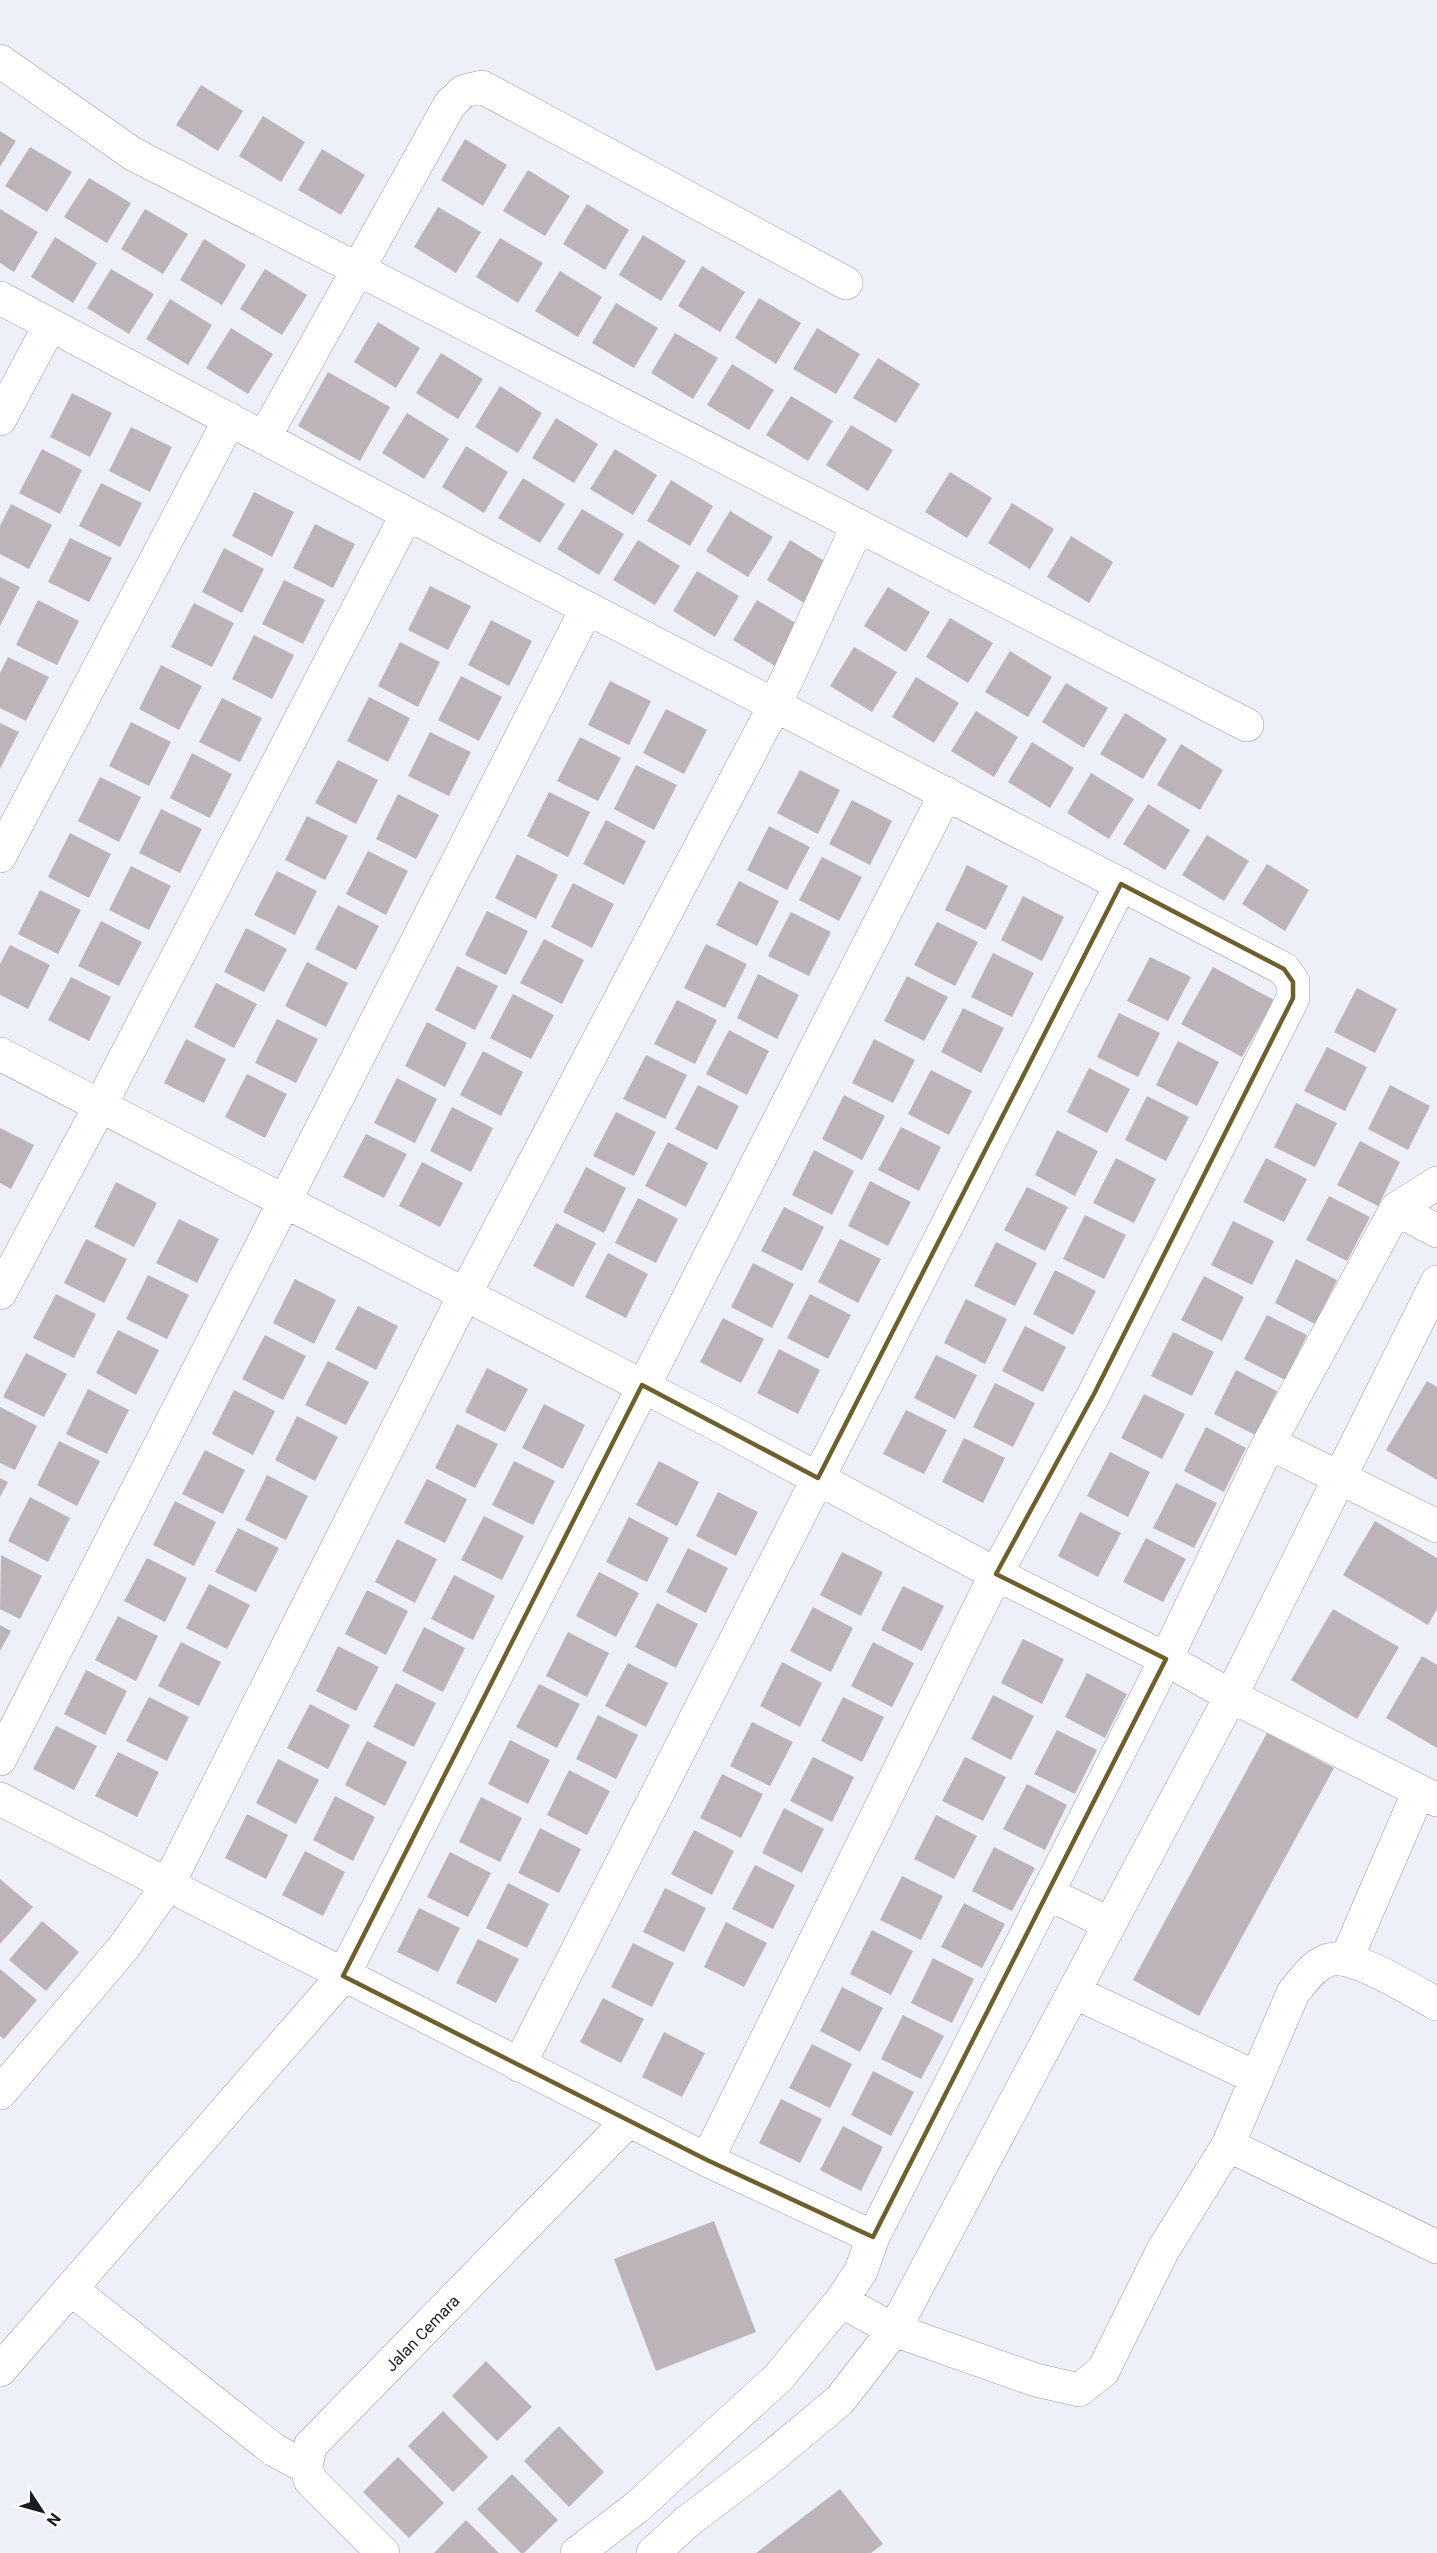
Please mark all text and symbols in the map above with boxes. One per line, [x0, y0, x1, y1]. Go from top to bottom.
street label: Jalan Cemara [381, 2291, 463, 2375]
north arrow [12, 2481, 72, 2541]
text: N [43, 2509, 65, 2530]

